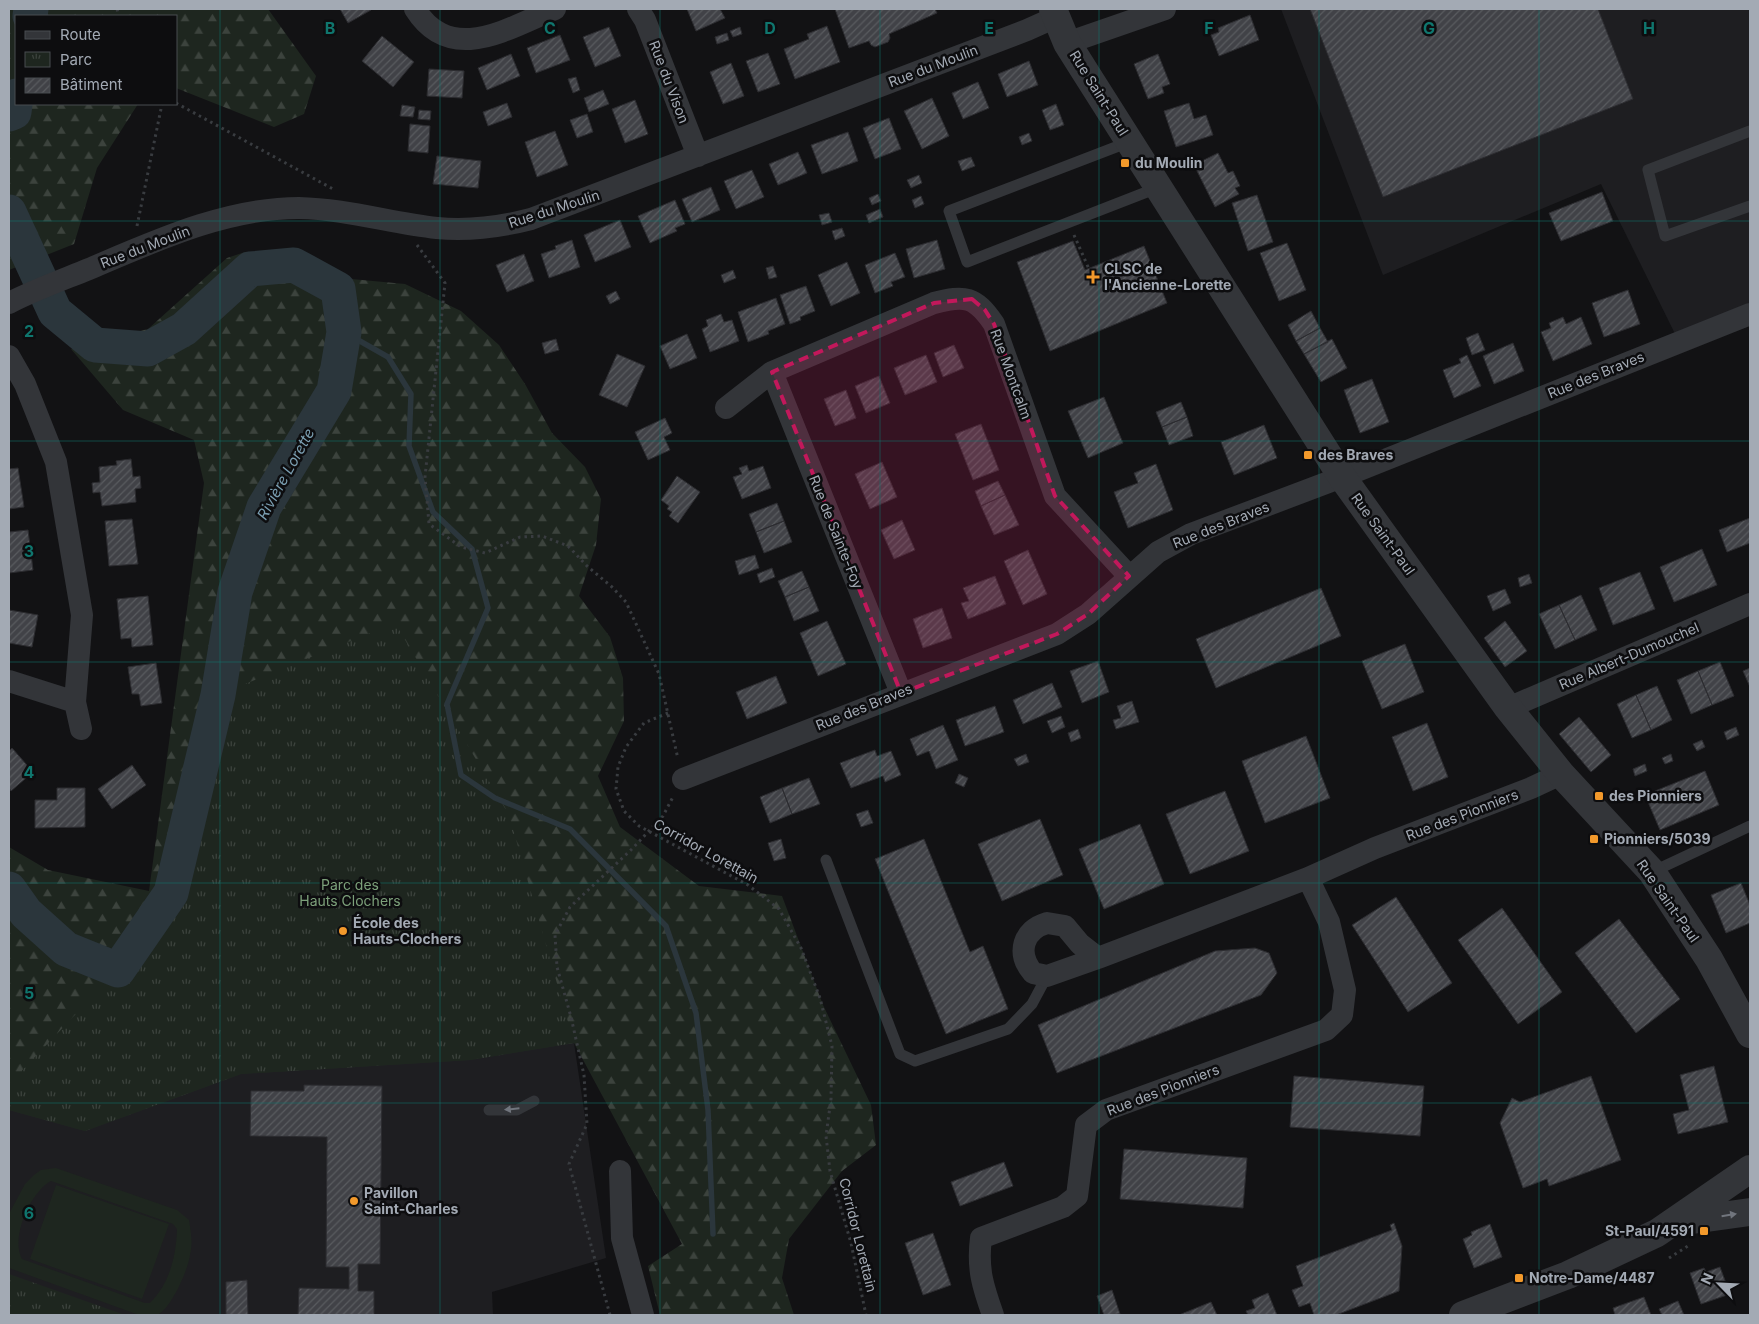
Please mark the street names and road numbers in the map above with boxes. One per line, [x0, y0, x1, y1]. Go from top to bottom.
street label: Rue du Vison [646, 38, 693, 126]
street label: Rue du Moulin [886, 41, 980, 90]
street label: Rue Saint-Paul [1066, 47, 1132, 138]
street label: Rue du Moulin [506, 186, 601, 231]
street label: Rue du Moulin [98, 222, 192, 271]
street label: Rue Montcalm [987, 326, 1036, 421]
street label: Rue des Braves [1545, 347, 1647, 402]
street label: Rue de Sainte-Foy [806, 472, 867, 591]
street label: Rue Saint-Paul [1348, 489, 1419, 578]
street label: Rue des Braves [1170, 497, 1272, 552]
street label: Rue Albert-Dumouchel [1556, 618, 1701, 693]
street label: Rue des Braves [813, 679, 915, 734]
street label: Rue des Pionniers [1403, 785, 1520, 844]
street label: Corridor Lorettain [651, 815, 762, 886]
street label: Rue Saint-Paul [1634, 856, 1703, 945]
street label: Rue des Pionniers [1104, 1060, 1221, 1119]
street label: Corridor Lorettain [836, 1176, 881, 1294]

